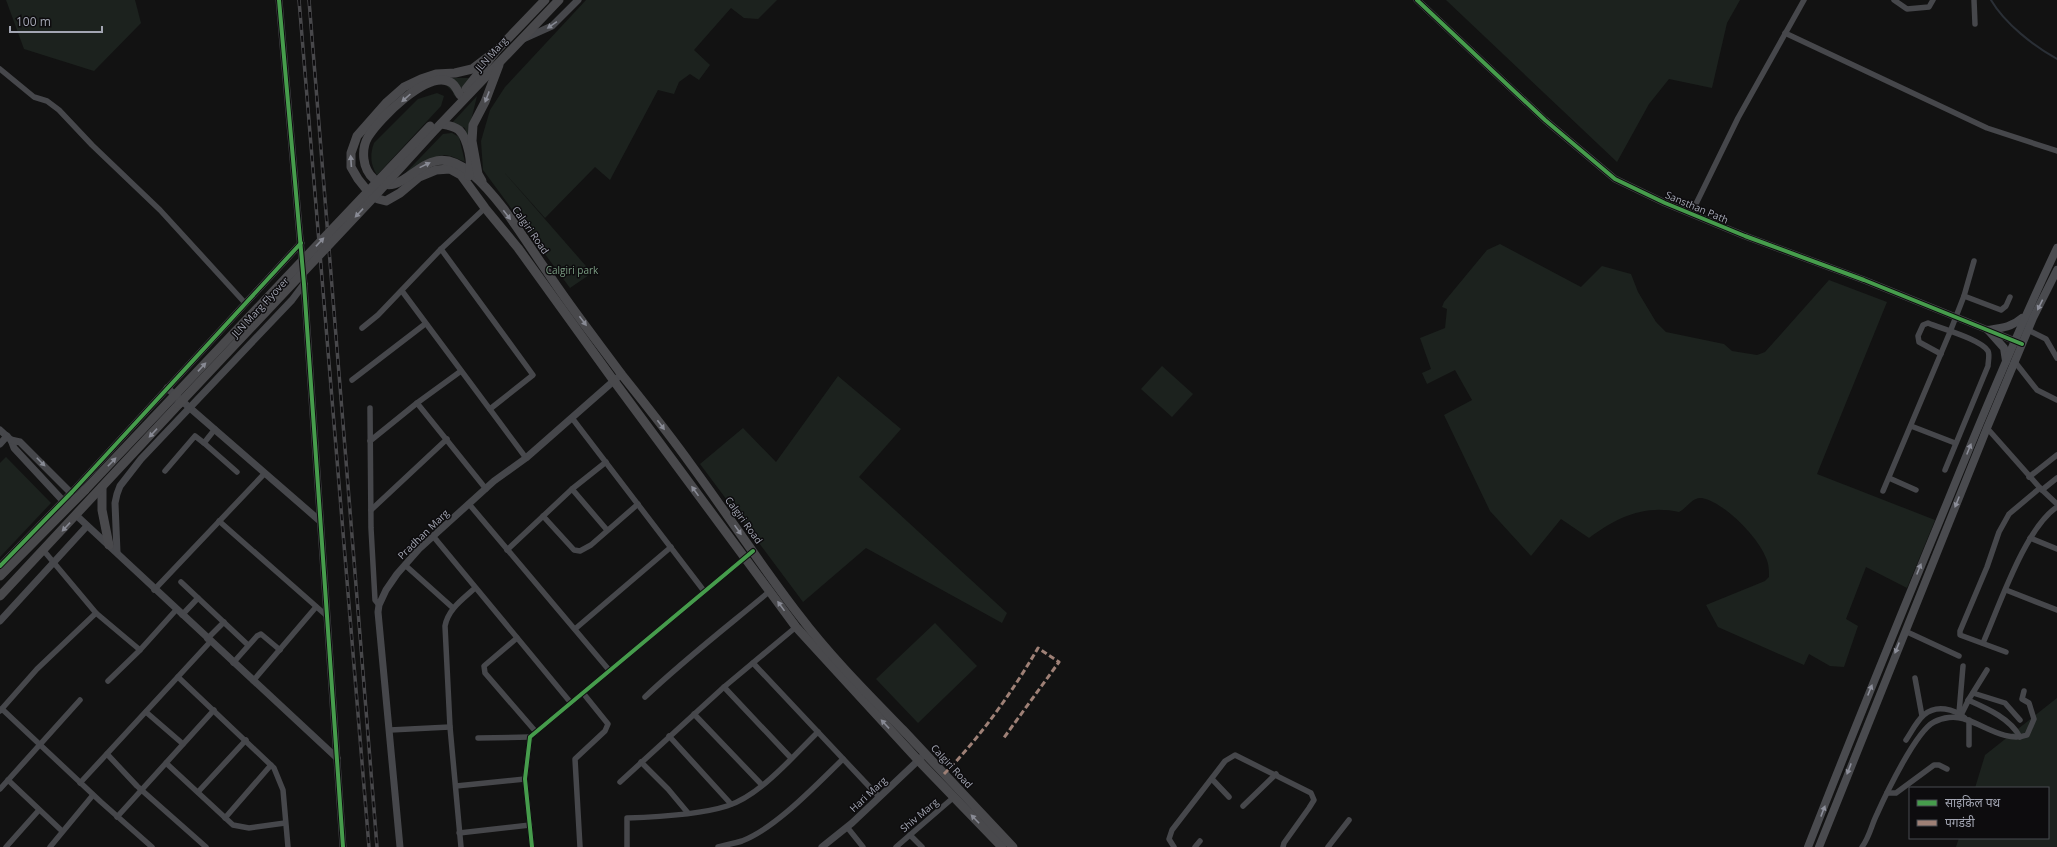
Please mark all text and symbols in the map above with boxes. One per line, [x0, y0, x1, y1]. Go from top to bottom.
scale bar [10, 8, 102, 34]
text: 100 m [16, 13, 51, 30]
one-way arrow [546, 21, 557, 29]
street label: JLN Marg [471, 33, 511, 75]
one-way arrow [483, 91, 489, 103]
one-way arrow [401, 93, 410, 102]
one-way arrow [348, 155, 355, 167]
one-way arrow [419, 162, 431, 168]
street label: Sansthan Path [1663, 187, 1731, 227]
street label: Calgiri Road [509, 203, 553, 257]
one-way arrow [355, 208, 364, 218]
one-way arrow [503, 210, 512, 221]
one-way arrow [315, 237, 325, 247]
park label: Calgiri park [546, 263, 599, 277]
street label: JLN Marg Flyover [228, 274, 292, 341]
one-way arrow [2037, 299, 2043, 310]
one-way arrow [578, 316, 587, 327]
one-way arrow [197, 362, 207, 372]
one-way arrow [657, 420, 665, 430]
one-way arrow [148, 427, 157, 438]
one-way arrow [1966, 444, 1972, 455]
one-way arrow [108, 457, 117, 467]
one-way arrow [37, 458, 46, 467]
one-way arrow [690, 485, 699, 496]
street label: Calgiri Road [722, 493, 766, 547]
one-way arrow [1953, 496, 1960, 508]
street label: Pradhan Marg [394, 506, 452, 562]
one-way arrow [61, 522, 71, 532]
one-way arrow [734, 525, 742, 535]
one-way arrow [1917, 563, 1923, 575]
one-way arrow [777, 600, 785, 611]
one-way arrow [1894, 643, 1900, 655]
one-way arrow [1867, 684, 1873, 695]
one-way arrow [881, 719, 890, 729]
street label: Calgiri Road [928, 741, 976, 791]
one-way arrow [1846, 764, 1852, 776]
street label: Hari Marg [846, 773, 890, 815]
legend [1909, 787, 2049, 839]
text: साइकिल पथ [1945, 794, 2001, 811]
street label: Shiv Marg [897, 795, 941, 835]
one-way arrow [1820, 804, 1826, 816]
one-way arrow [970, 814, 979, 824]
text: पगडंडी [1945, 814, 1975, 831]

